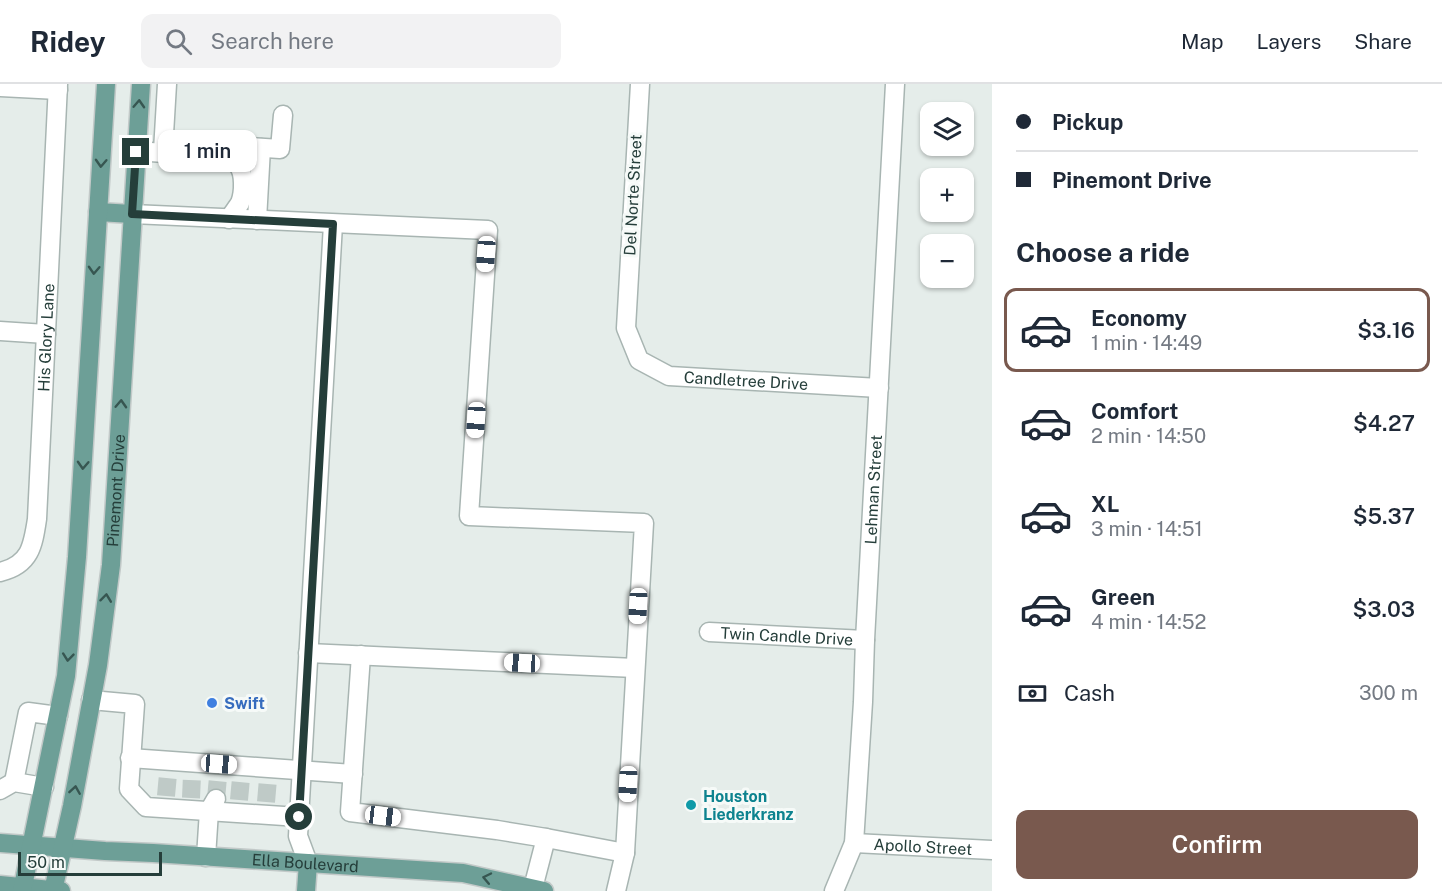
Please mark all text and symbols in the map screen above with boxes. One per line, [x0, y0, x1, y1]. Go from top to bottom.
search box [141, 14, 561, 68]
text: Ridey [30, 25, 105, 58]
icon: search [162, 25, 195, 58]
text: Search here [210, 28, 334, 54]
text: Map [1181, 29, 1224, 54]
text: Layers [1257, 29, 1321, 54]
text: Share [1354, 29, 1412, 54]
one-way arrow [133, 100, 146, 109]
map controls [920, 102, 974, 288]
button: layers [920, 102, 974, 156]
text: Pickup [1052, 109, 1123, 135]
callout: 1 min [157, 131, 256, 173]
street label: Del Norte Street [620, 134, 646, 256]
route end [122, 138, 149, 165]
text: 1 min [184, 139, 231, 163]
one-way arrow [94, 159, 107, 168]
text: Pinemont Drive [1052, 167, 1212, 193]
button: + [920, 168, 974, 222]
button: − [920, 234, 974, 288]
car [476, 235, 496, 273]
text: Choose a ride [1016, 236, 1190, 268]
one-way arrow [88, 266, 101, 275]
street label: His Glory Lane [34, 283, 58, 392]
icon: car [1019, 303, 1073, 357]
text: Economy [1091, 305, 1187, 331]
text: $3.16 [1357, 317, 1415, 343]
text: 1 min · 14:49 [1091, 331, 1202, 355]
street label: Candletree Drive [683, 367, 809, 393]
icon: car [1019, 396, 1073, 450]
text: Comfort [1091, 398, 1178, 424]
one-way arrow [115, 399, 128, 408]
car [466, 401, 486, 439]
text: $4.27 [1353, 410, 1415, 436]
text: 2 min · 14:50 [1091, 424, 1206, 448]
street label: Pinemont Drive [103, 434, 129, 547]
street label: Lehman Street [861, 434, 886, 545]
one-way arrow [76, 461, 89, 470]
icon: car [1019, 489, 1073, 543]
text: XL [1091, 491, 1119, 517]
text: $5.37 [1353, 503, 1415, 529]
text: 3 min · 14:51 [1091, 517, 1203, 541]
icon: car [1019, 582, 1073, 636]
text: Green [1091, 584, 1155, 610]
car [628, 588, 648, 624]
one-way arrow [100, 593, 112, 603]
text: $3.03 [1352, 596, 1415, 622]
text: 4 min · 14:52 [1091, 610, 1206, 634]
street label: Twin Candle Drive [720, 623, 854, 649]
one-way arrow [62, 652, 75, 662]
car [504, 653, 540, 673]
icon: cash [1016, 677, 1049, 710]
text: Cash [1064, 680, 1115, 706]
text: 300 m [1359, 681, 1418, 705]
place label: Swift [224, 694, 265, 713]
marker: Swift [205, 696, 219, 710]
car [200, 754, 238, 774]
car [618, 766, 638, 802]
one-way arrow [68, 786, 80, 795]
place label: Houston Liederkranz [703, 787, 793, 824]
marker: Houston Liederkranz [684, 798, 698, 812]
route start [285, 803, 312, 830]
car [364, 805, 402, 827]
button: Confirm [1016, 810, 1418, 879]
street label: Apollo Street [873, 835, 973, 858]
scale bar [18, 849, 162, 876]
street label: Ella Boulevard [251, 850, 359, 876]
text: 50 m [27, 853, 65, 872]
one-way arrow [482, 873, 492, 886]

